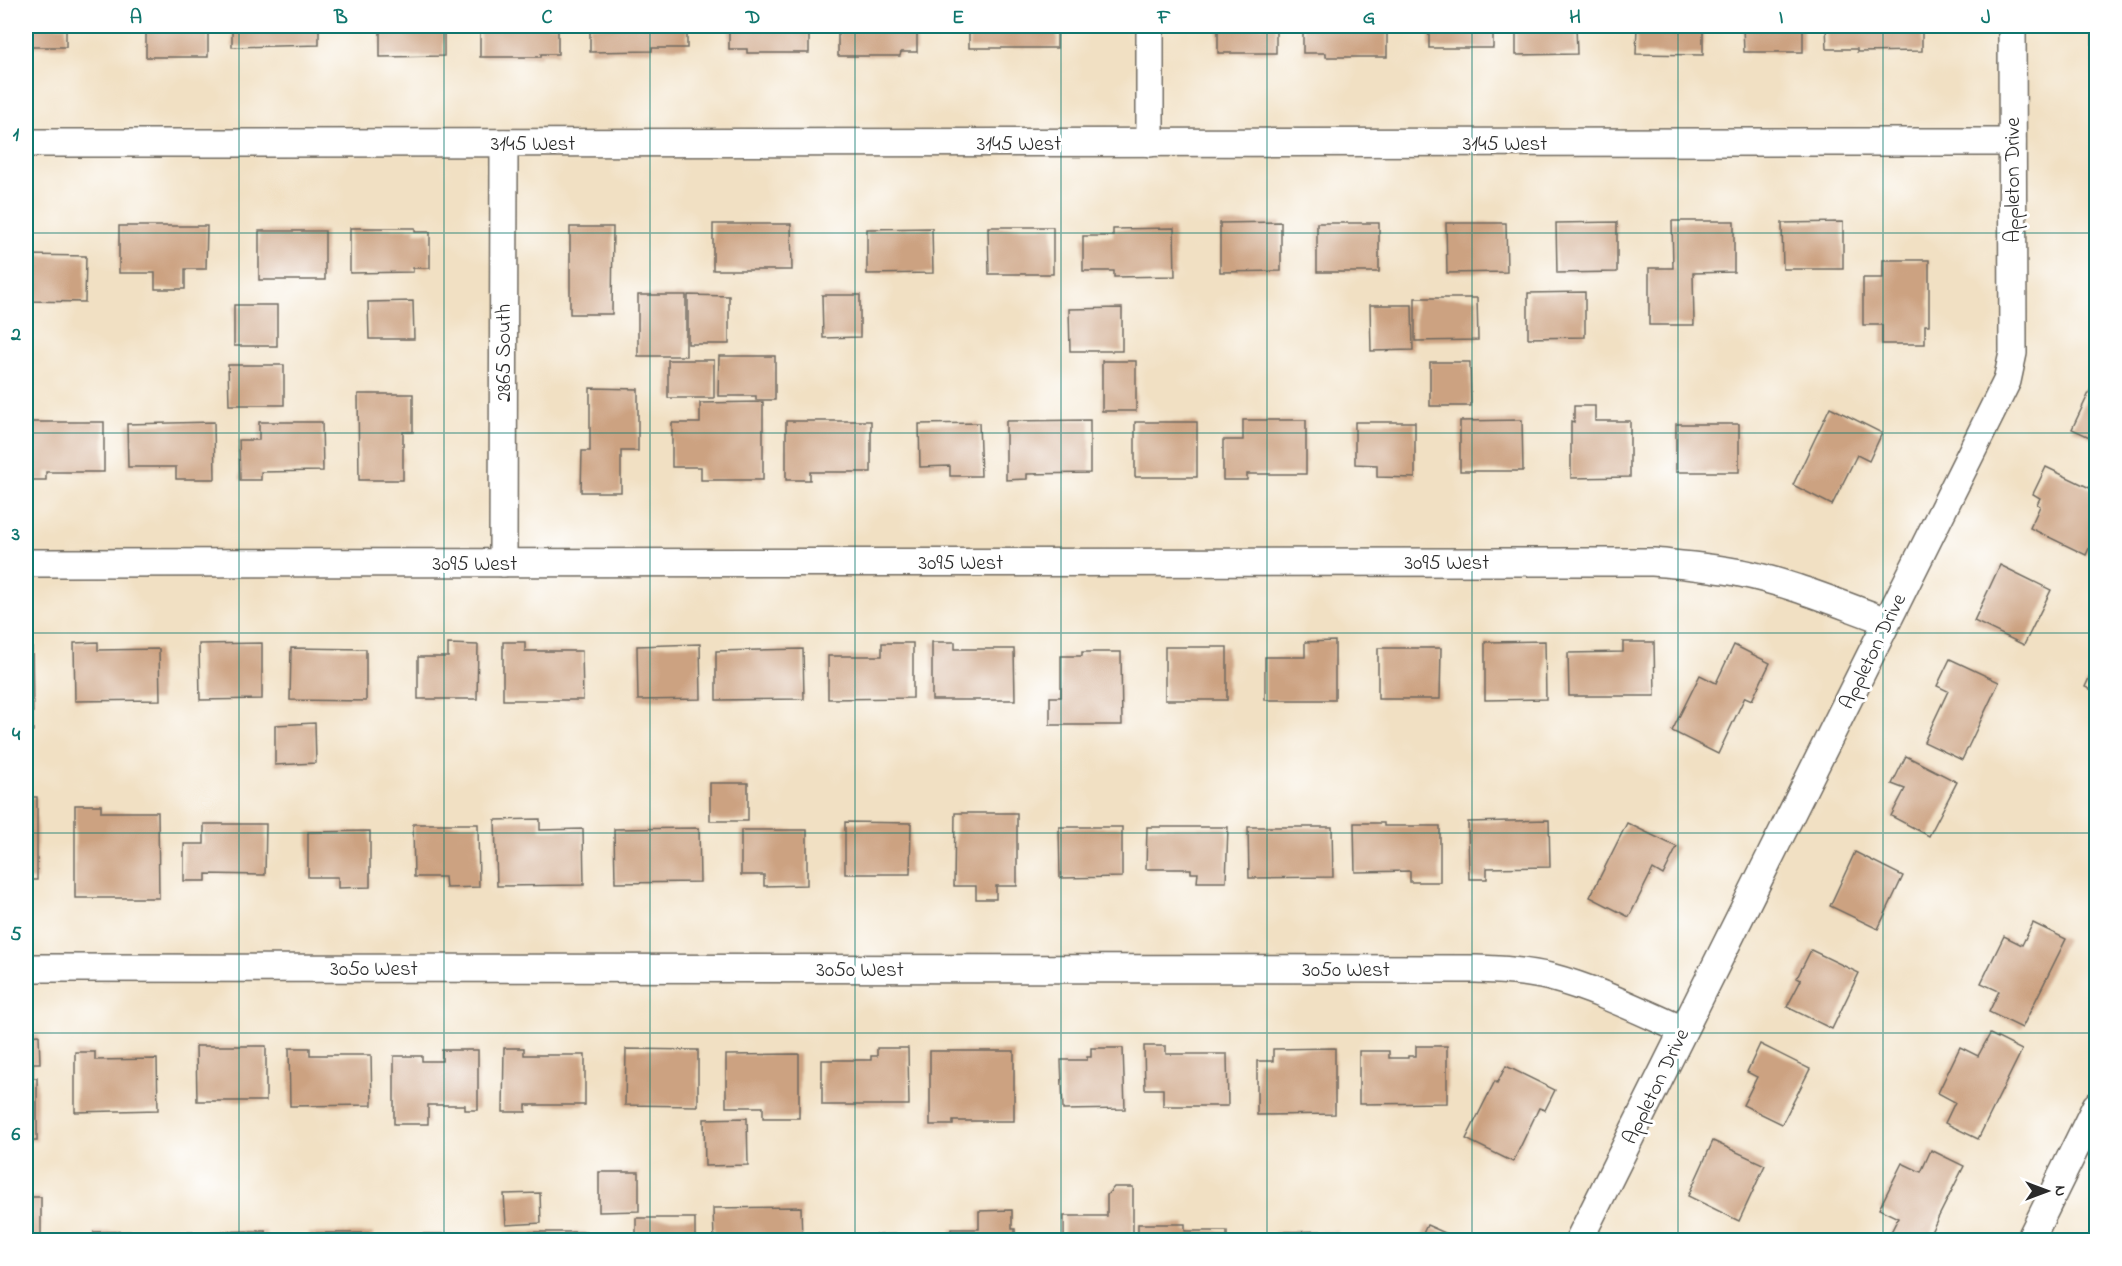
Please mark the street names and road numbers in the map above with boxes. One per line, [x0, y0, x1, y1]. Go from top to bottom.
street label: Appleton Drive [1999, 117, 2029, 243]
street label: 3145 West [491, 130, 575, 160]
street label: 3145 West [977, 130, 1061, 160]
street label: 3145 West [1463, 130, 1547, 160]
street label: 2865 South [490, 304, 520, 402]
street label: 3095 West [919, 549, 1003, 579]
street label: 3095 West [1405, 549, 1489, 579]
street label: 3095 West [433, 550, 517, 580]
street label: Appleton Drive [1833, 588, 1915, 715]
street label: 3050 West [330, 955, 418, 985]
street label: 3050 West [816, 956, 904, 986]
street label: 3050 West [1302, 956, 1390, 986]
street label: Appleton Drive [1616, 1023, 1698, 1150]

